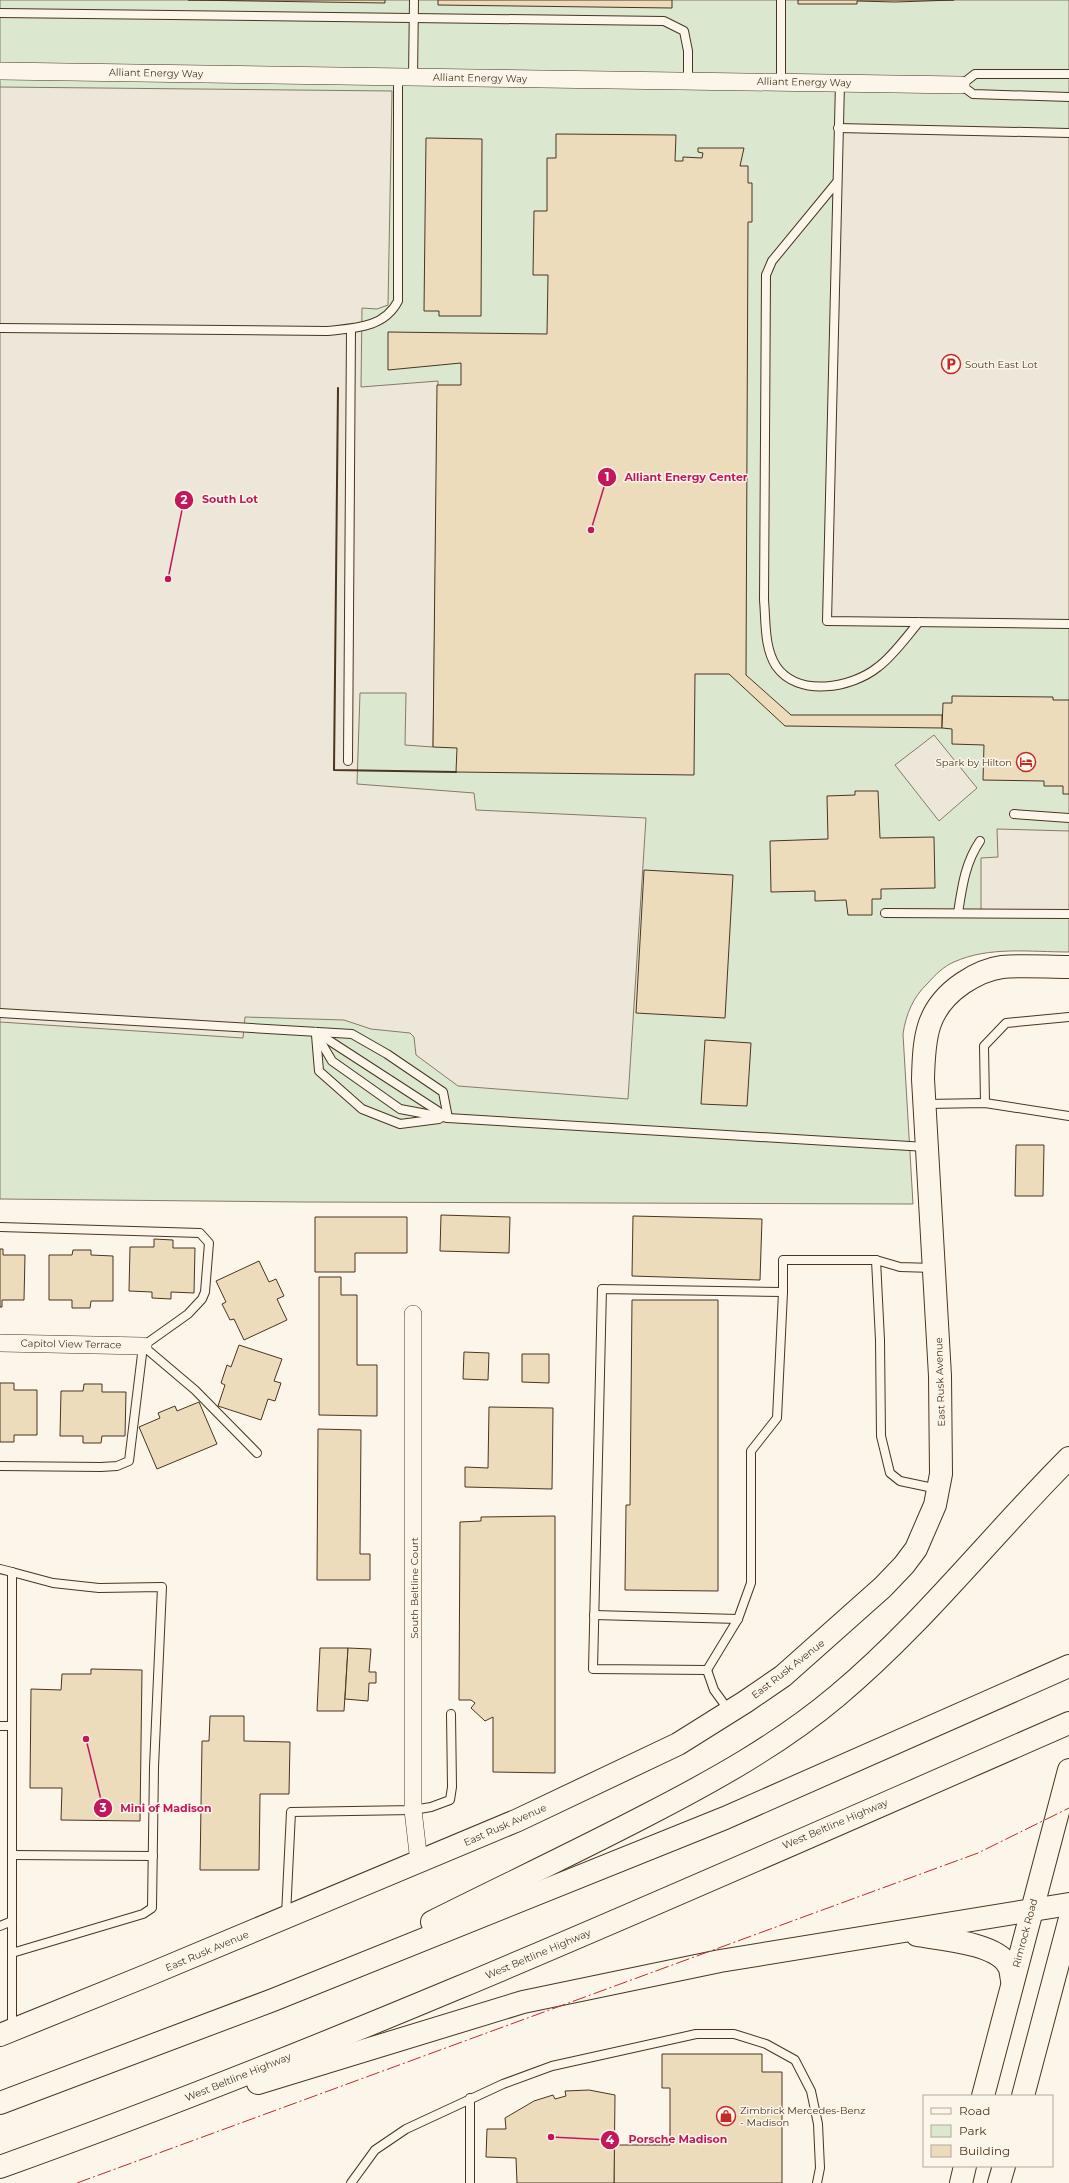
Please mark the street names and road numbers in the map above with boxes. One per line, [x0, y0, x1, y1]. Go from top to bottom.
street label: Alliant Energy Way [109, 66, 204, 80]
street label: Alliant Energy Way [433, 71, 528, 85]
street label: Alliant Energy Way [757, 75, 852, 89]
street label: Capitol View Terrace [20, 1337, 122, 1351]
street label: East Rusk Avenue [932, 1337, 948, 1427]
street label: South Beltline Court [408, 1537, 421, 1639]
street label: East Rusk Avenue [749, 1636, 827, 1702]
street label: West Beltline Highway [780, 1796, 890, 1852]
street label: East Rusk Avenue [462, 1801, 548, 1849]
street label: Rimrock Road [1010, 1897, 1040, 1969]
street label: West Beltline Highway [483, 1926, 593, 1982]
street label: East Rusk Avenue [163, 1928, 251, 1974]
street label: West Beltline Highway [183, 2050, 293, 2104]

